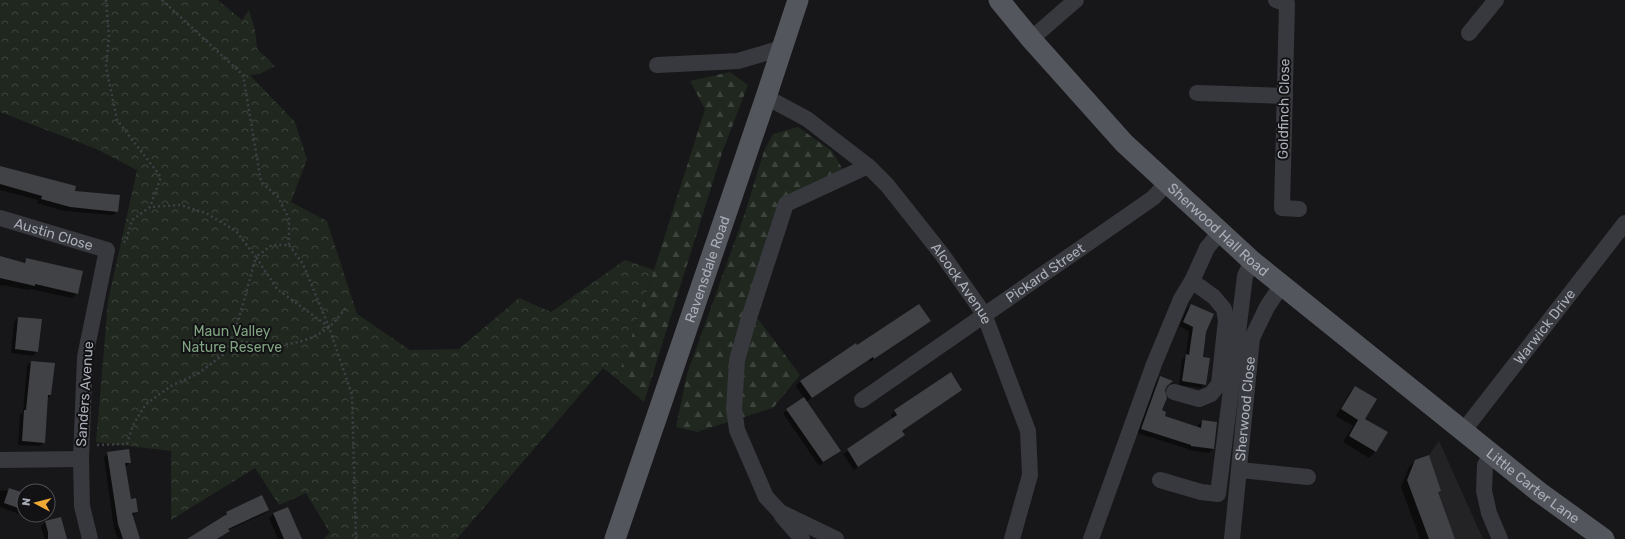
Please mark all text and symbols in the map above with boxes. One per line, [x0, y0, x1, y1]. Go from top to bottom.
street label: Goldfinch Close [1275, 58, 1293, 160]
street label: Sherwood Hall Road [1164, 179, 1272, 280]
street label: Austin Close [12, 214, 95, 254]
street label: Ravensdale Road [681, 214, 733, 325]
street label: Alcock Avenue [927, 239, 995, 326]
street label: Pickard Street [1002, 239, 1088, 306]
street label: Warwick Drive [1510, 286, 1579, 368]
park label: Maun Valley Nature Reserve [182, 323, 282, 356]
street label: Sanders Avenue [73, 341, 97, 447]
street label: Sherwood Close [1231, 355, 1259, 462]
street label: Little Carter Lane [1483, 445, 1583, 527]
north arrow [16, 483, 56, 523]
text: N [20, 497, 34, 507]

